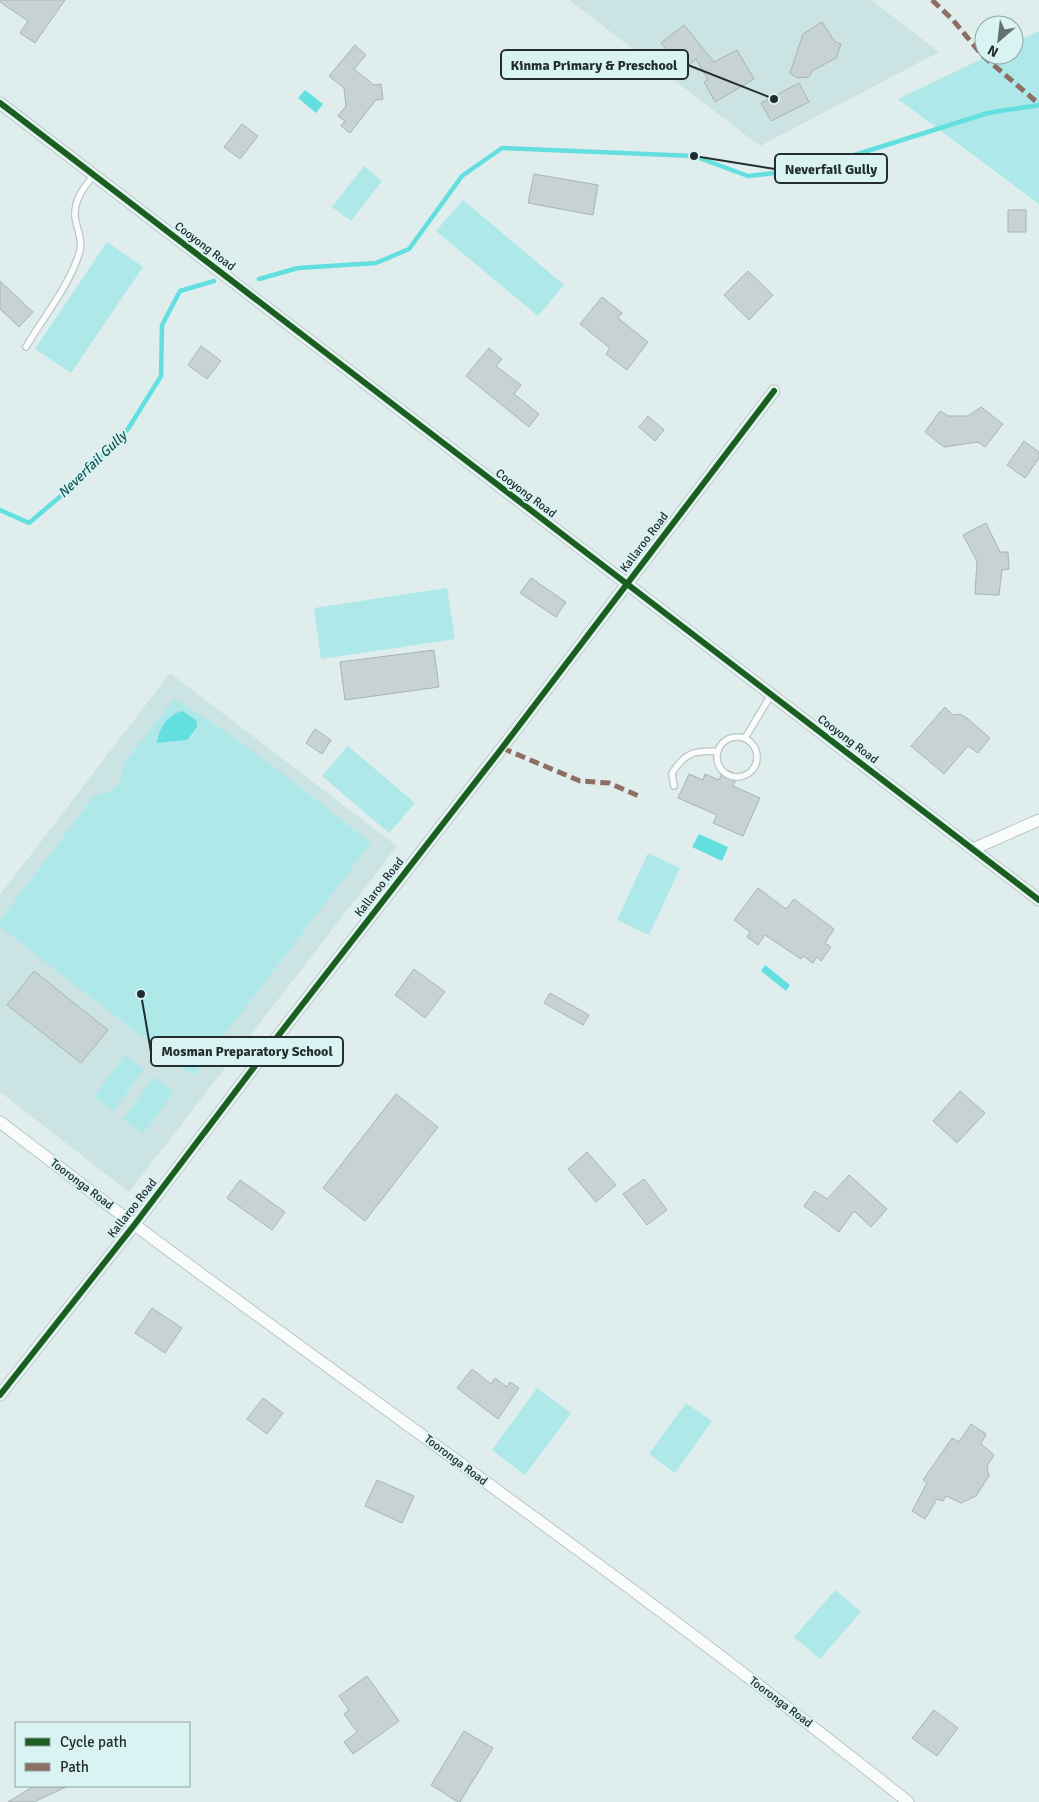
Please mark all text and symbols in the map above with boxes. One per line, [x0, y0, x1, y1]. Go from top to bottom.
north arrow [974, 15, 1024, 65]
text: N [985, 41, 1001, 61]
callout: Kinma Primary & Preschool [501, 50, 688, 79]
text: Kinma Primary & Preschool [511, 57, 678, 74]
callout: Neverfail Gully [775, 154, 887, 183]
text: Neverfail Gully [785, 161, 877, 178]
street label: Cooyong Road [171, 219, 238, 274]
water label: Neverfail Gully [54, 426, 132, 501]
street label: Cooyong Road [492, 466, 559, 521]
street label: Kallaroo Road [617, 509, 672, 575]
street label: Cooyong Road [814, 712, 881, 767]
street label: Kallaroo Road [352, 855, 407, 920]
callout: Mosman Preparatory School [151, 1037, 343, 1066]
text: Mosman Preparatory School [161, 1043, 333, 1060]
street label: Tooronga Road [47, 1156, 116, 1213]
street label: Kallaroo Road [105, 1176, 160, 1241]
street label: Tooronga Road [421, 1432, 490, 1489]
street label: Tooronga Road [746, 1674, 815, 1731]
legend [15, 1722, 190, 1787]
text: Cycle path [60, 1733, 127, 1751]
text: Path [60, 1758, 89, 1776]

